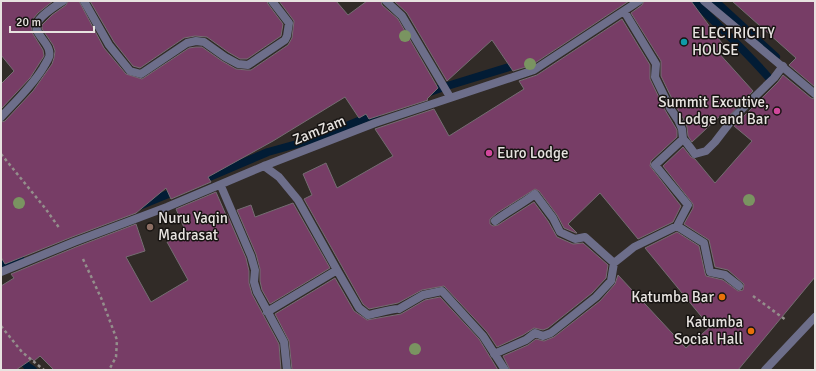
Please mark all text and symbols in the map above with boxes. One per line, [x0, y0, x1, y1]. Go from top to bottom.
scale bar [10, 8, 94, 34]
text: 20 m [16, 15, 41, 30]
place label: ELECTRICITY HOUSE [692, 24, 775, 59]
marker: ELECTRICITY HOUSE [679, 37, 689, 47]
place label: Summit Excutive, Lodge and Bar [658, 93, 769, 128]
marker: Summit Excutive, Lodge and Bar [772, 106, 782, 116]
street label: ZamZam [290, 111, 348, 149]
place label: Euro Lodge [497, 144, 568, 162]
marker: Euro Lodge [484, 148, 494, 158]
place label: Nuru Yaqin Madrasat [158, 209, 228, 244]
marker: Nuru Yaqin Madrasat [145, 222, 155, 232]
place label: Katumba Bar [631, 288, 714, 306]
marker: Katumba Bar [717, 292, 727, 302]
place label: Katumba Social Hall [674, 313, 743, 348]
marker: Katumba Social Hall [746, 326, 756, 336]

